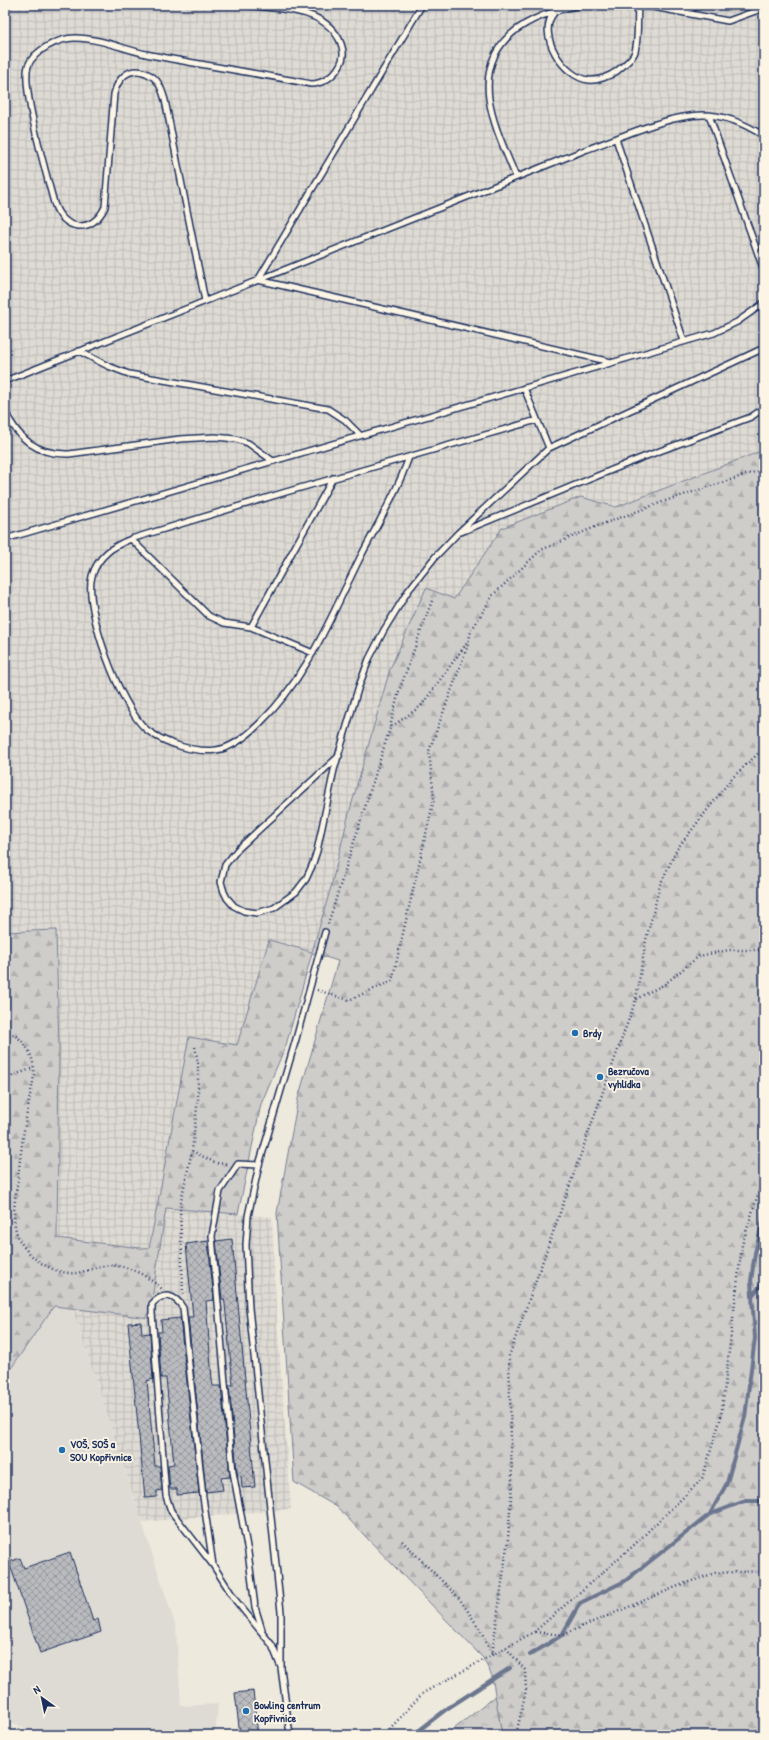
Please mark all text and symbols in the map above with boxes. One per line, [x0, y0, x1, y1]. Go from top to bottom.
place label: Brdy [583, 1026, 602, 1041]
marker: Brdy [570, 1028, 580, 1038]
place label: Bezručova vyhlídka [607, 1064, 649, 1092]
marker: Bezručova vyhlídka [595, 1072, 605, 1082]
place label: VOŠ, SOŠ a SOU Kopřivnice [70, 1437, 132, 1465]
marker: VOŠ, SOŠ a SOU Kopřivnice [57, 1445, 67, 1455]
north arrow [22, 1678, 62, 1718]
text: N [30, 1682, 43, 1697]
place label: Bowling centrum Kopřivnice [254, 1698, 321, 1726]
marker: Bowling centrum Kopřivnice [241, 1706, 251, 1716]

